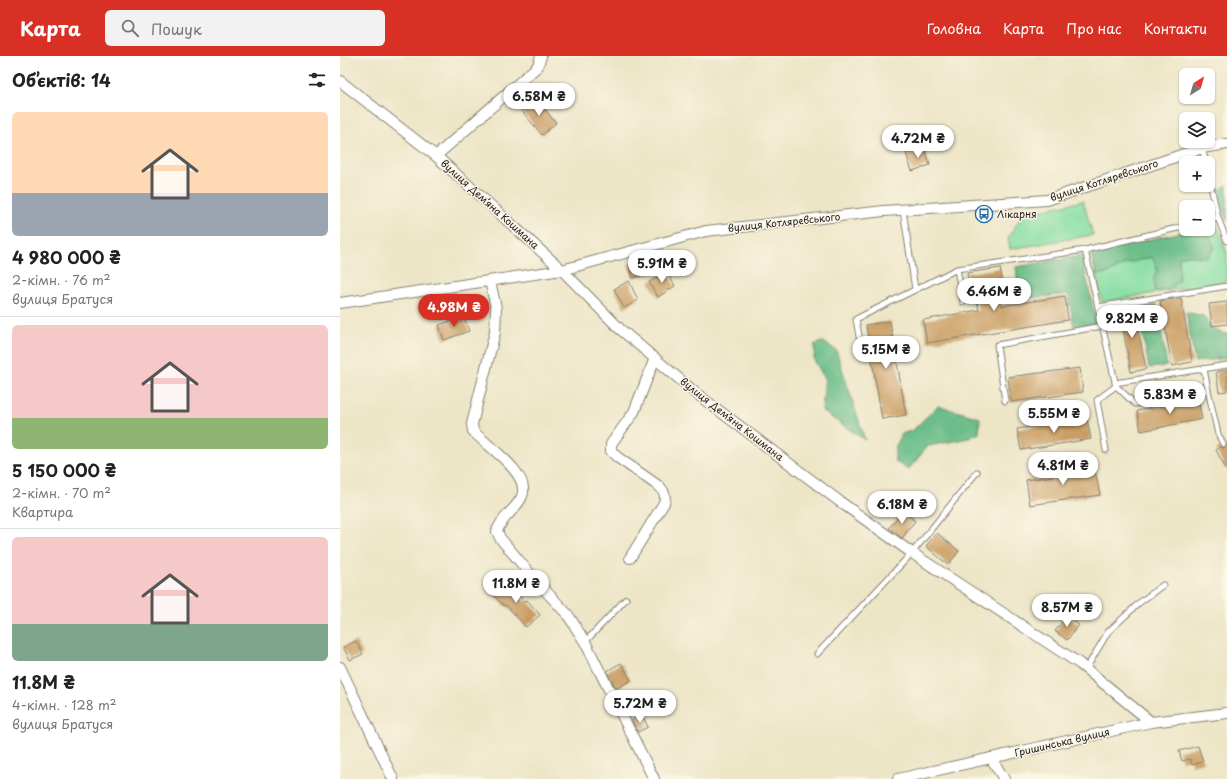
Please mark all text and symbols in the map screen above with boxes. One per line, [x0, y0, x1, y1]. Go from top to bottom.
search box [105, 10, 385, 46]
text: Карта [20, 14, 81, 42]
icon: search [119, 17, 141, 39]
text: Пошук [151, 17, 202, 40]
text: Головна [927, 18, 981, 39]
text: Карта [1003, 18, 1044, 39]
text: Про нас [1066, 18, 1122, 39]
text: Контакти [1144, 18, 1207, 39]
text: Об’єктів: 14 [12, 67, 111, 93]
north arrow [1179, 68, 1215, 104]
map controls [1179, 68, 1215, 236]
icon: filters [306, 69, 328, 91]
pin: 6.58M ₴ [502, 83, 576, 117]
text: 6.58M ₴ [512, 86, 566, 105]
button: layers [1179, 112, 1215, 148]
pin: 4.72M ₴ [881, 125, 955, 159]
text: 4.72M ₴ [891, 128, 945, 147]
icon: home [134, 138, 206, 210]
street label: вулиця Демʼяна Кошмана [438, 155, 543, 252]
street label: вулиця Котляревського [1048, 155, 1160, 204]
button: + [1179, 156, 1215, 192]
button: − [1179, 200, 1215, 236]
bus stop icon: Лікарня [974, 204, 994, 224]
place label: Лікарня [997, 206, 1037, 221]
street label: вулиця Котляревського [727, 208, 841, 235]
text: 4 980 000 ₴ [12, 244, 121, 270]
pin: 5.91M ₴ [625, 250, 699, 284]
text: 5.91M ₴ [637, 253, 687, 272]
text: 2-кімн. · 76 m² [12, 270, 110, 289]
pin: 6.46M ₴ [957, 278, 1031, 312]
text: 6.46M ₴ [966, 281, 1022, 300]
text: вулиця Братуся [12, 289, 113, 308]
pin: 4.98M ₴ [417, 294, 491, 328]
text: 4.98M ₴ [427, 297, 481, 316]
pin: 9.82M ₴ [1095, 305, 1169, 339]
text: 9.82M ₴ [1106, 308, 1158, 327]
pin: 5.15M ₴ [849, 336, 923, 370]
text: 5.15M ₴ [861, 339, 911, 358]
icon: home [134, 351, 206, 423]
street label: вулиця Демʼяна Кошмана [677, 373, 788, 464]
pin: 5.83M ₴ [1133, 381, 1207, 415]
text: 5.83M ₴ [1143, 384, 1197, 403]
pin: 5.55M ₴ [1017, 400, 1091, 434]
text: 5.55M ₴ [1028, 403, 1080, 422]
pin: 4.81M ₴ [1026, 452, 1100, 486]
text: 4.81M ₴ [1037, 455, 1089, 474]
text: 5 150 000 ₴ [12, 457, 116, 483]
text: 2-кімн. · 70 m² [12, 483, 111, 502]
pin: 6.18M ₴ [865, 491, 939, 525]
text: 6.18M ₴ [876, 494, 928, 513]
text: Квартира [12, 502, 73, 521]
icon: home [134, 563, 206, 635]
pin: 11.8M ₴ [479, 570, 553, 604]
text: 11.8M ₴ [492, 573, 540, 592]
pin: 8.57M ₴ [1030, 594, 1104, 628]
text: 8.57M ₴ [1041, 597, 1093, 616]
text: 11.8M ₴ [12, 669, 75, 695]
pin: 5.72M ₴ [603, 690, 677, 724]
text: 5.72M ₴ [613, 693, 667, 712]
text: 4-кімн. · 128 m² [12, 695, 116, 714]
text: вулиця Братуся [12, 714, 113, 733]
street label: Гришинська вулиця [1013, 723, 1111, 760]

